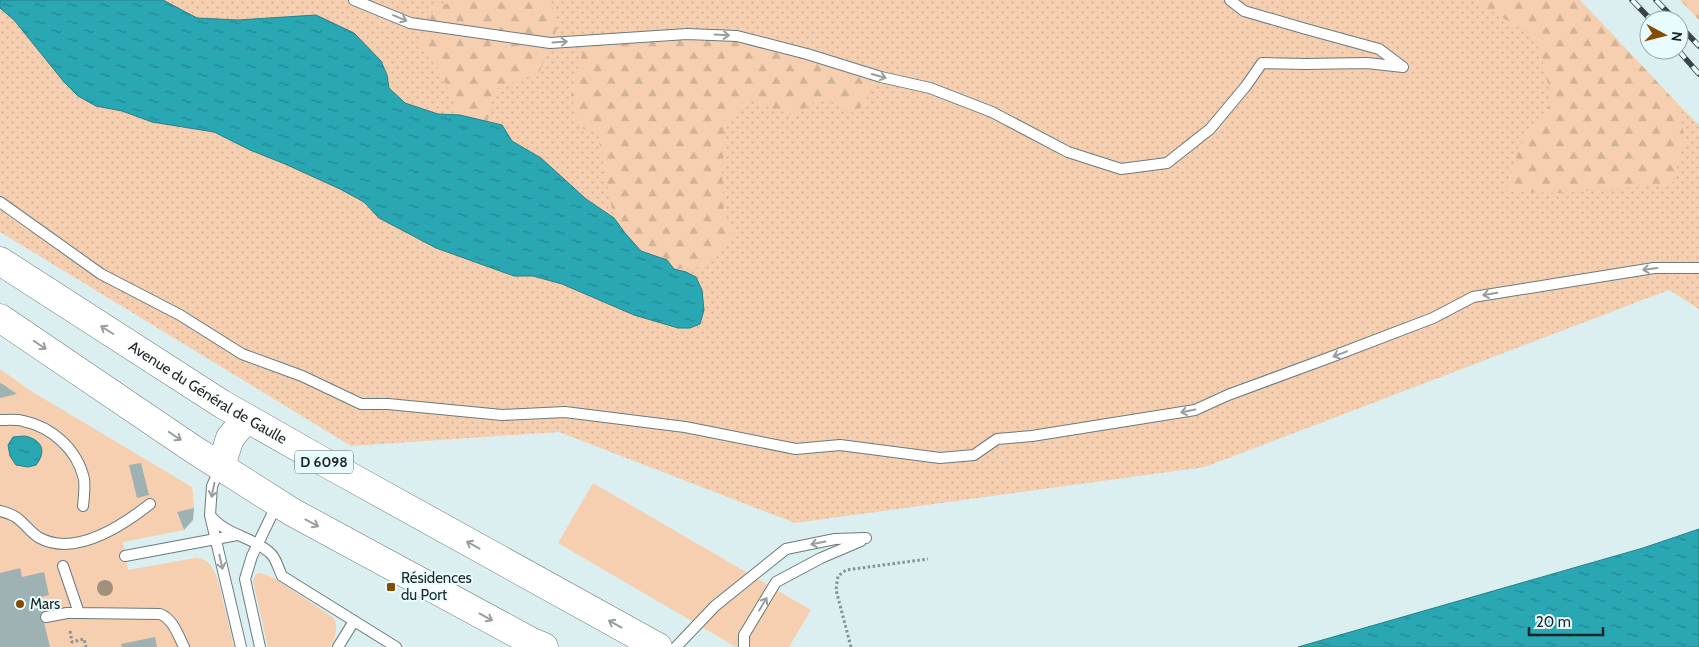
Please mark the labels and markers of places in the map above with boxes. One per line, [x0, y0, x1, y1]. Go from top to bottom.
place label: Résidences du Port [401, 569, 472, 604]
marker: Résidences du Port [385, 581, 397, 593]
place label: Mars [30, 595, 60, 613]
marker: Mars [14, 598, 26, 610]

